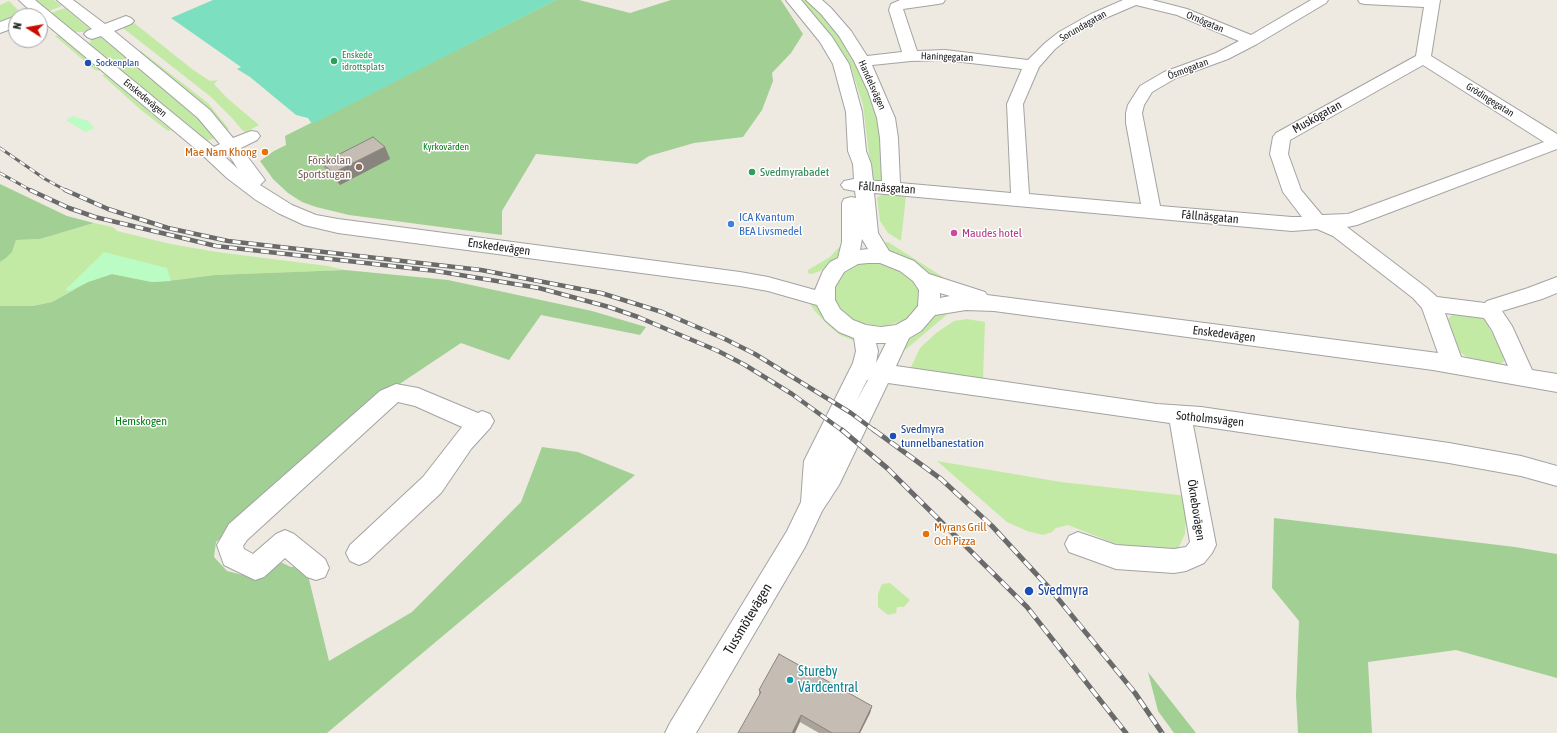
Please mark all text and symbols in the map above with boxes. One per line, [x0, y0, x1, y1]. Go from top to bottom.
north arrow [8, 8, 48, 48]
street label: Sorundagatan [1057, 8, 1109, 44]
street label: Ornögatan [1184, 9, 1226, 35]
text: N [11, 22, 24, 30]
place label: Enskede idrottsplats [342, 49, 384, 72]
street label: Haningegatan [921, 50, 973, 64]
marker: Enskede idrottsplats [329, 56, 339, 66]
street label: Ösmogatan [1166, 56, 1210, 82]
place label: Sockenplan [96, 57, 139, 69]
marker: Sockenplan [83, 58, 93, 68]
street label: Handelsvägen [856, 58, 888, 112]
street label: Enskedevägen [121, 76, 169, 120]
street label: Grödingegatan [1464, 80, 1516, 120]
street label: Muskögatan [1290, 98, 1344, 136]
park label: Kyrkovärden [423, 141, 469, 153]
place label: Mae Nam Khong [185, 145, 257, 159]
marker: Mae Nam Khong [260, 147, 270, 157]
place label: Förskolan Sportstugan [298, 153, 351, 181]
marker: Förskolan Sportstugan [354, 162, 364, 172]
place label: Svedmyrabadet [760, 165, 829, 179]
marker: Svedmyrabadet [747, 167, 757, 177]
street label: Fållnäsgatan [858, 179, 916, 197]
street label: Fållnäsgatan [1181, 207, 1239, 227]
place label: ICA Kvantum BEA Livsmedel [739, 210, 802, 238]
marker: ICA Kvantum BEA Livsmedel [726, 219, 736, 229]
place label: Maudes hotel [962, 226, 1022, 240]
marker: Maudes hotel [949, 228, 959, 238]
street label: Enskedevägen [467, 235, 531, 259]
street label: Enskedevägen [1192, 323, 1256, 345]
street label: Sotholmsvägen [1175, 408, 1245, 430]
park label: Hemskogen [115, 414, 167, 428]
place label: Svedmyra tunnelbanestation [901, 422, 984, 450]
marker: Svedmyra tunnelbanestation [888, 431, 898, 441]
street label: Öknebovägen [1184, 479, 1208, 541]
place label: Myrans Grill Och Pizza [934, 520, 987, 548]
marker: Myrans Grill Och Pizza [921, 529, 931, 539]
street label: Tussmötevägen [720, 580, 776, 658]
place label: Svedmyra [1038, 583, 1088, 599]
marker: Svedmyra [1023, 585, 1035, 597]
place label: Stureby Vårdcentral [798, 664, 858, 696]
marker: Stureby Vårdcentral [785, 675, 795, 685]

